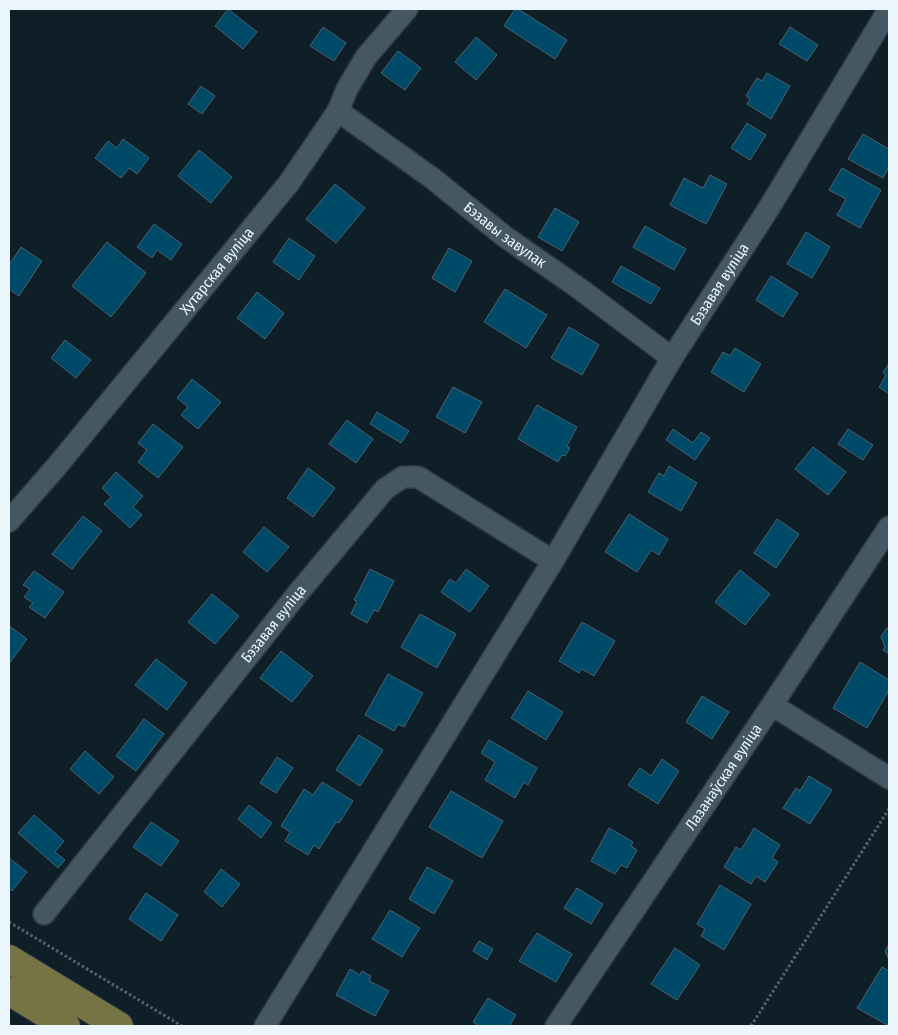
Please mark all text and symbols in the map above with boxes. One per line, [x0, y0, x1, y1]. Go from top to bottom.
street label: Бэзавы завулак [460, 198, 550, 272]
street label: Хутарская вуліца [176, 224, 258, 318]
street label: Бэзавая вуліца [687, 240, 753, 329]
street label: Бэзавая вуліца [237, 581, 310, 666]
street label: Лазанаўская вуліца [681, 721, 766, 834]

